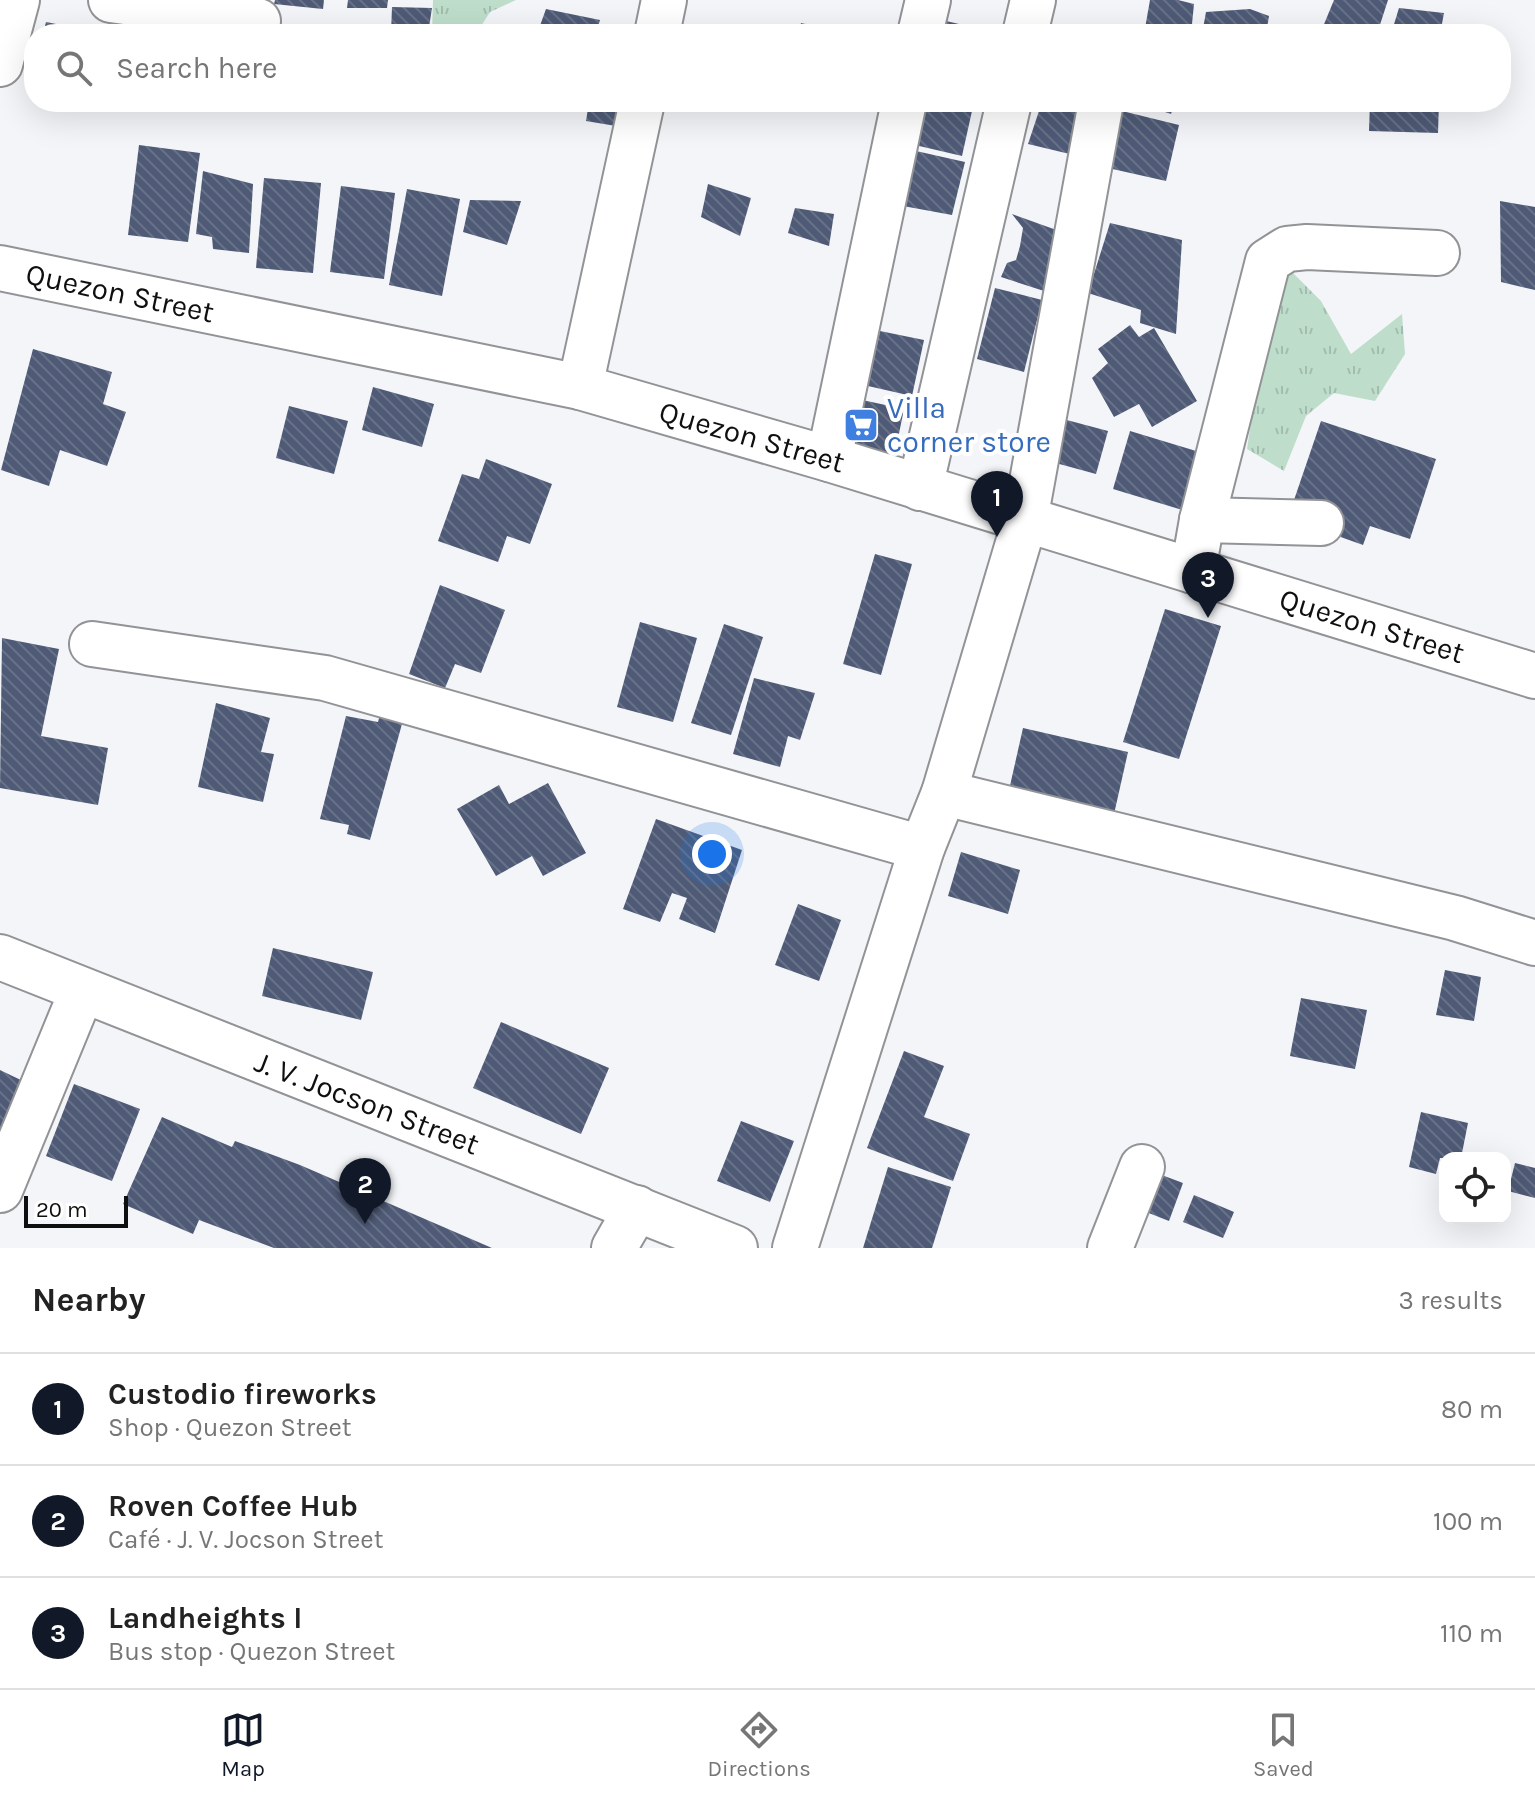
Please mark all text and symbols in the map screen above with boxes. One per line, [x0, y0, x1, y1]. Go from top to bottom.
search box [24, 24, 1511, 112]
icon: search [52, 46, 96, 90]
text: Search here [116, 50, 277, 86]
street label: Quezon Street [23, 256, 217, 330]
place label: Villa corner store [887, 390, 1051, 460]
street label: Quezon Street [655, 393, 849, 481]
supermarket icon: Villa corner store [842, 406, 880, 444]
pin: 1 [971, 471, 1023, 537]
pin: 3 [1182, 552, 1234, 618]
street label: Quezon Street [1275, 581, 1469, 671]
your location [692, 834, 732, 874]
street label: J. V. Jocson Street [250, 1044, 484, 1162]
map controls [1439, 1152, 1511, 1224]
button: locate [1439, 1152, 1511, 1224]
pin: 2 [339, 1158, 391, 1224]
scale bar [24, 1192, 128, 1228]
text: 20 m [36, 1197, 88, 1223]
text: Nearby [32, 1280, 146, 1320]
text: 3 results [1399, 1285, 1503, 1316]
text: Custodio fireworks [108, 1376, 377, 1412]
text: 1 [53, 1394, 63, 1425]
text: 80 m [1441, 1394, 1503, 1425]
text: Shop · Quezon Street [108, 1412, 352, 1443]
text: Roven Coffee Hub [108, 1488, 358, 1524]
text: 2 [50, 1506, 66, 1537]
text: 100 m [1433, 1506, 1503, 1537]
text: Café · J. V. Jocson Street [108, 1524, 383, 1555]
text: Landheights I [108, 1600, 302, 1636]
text: 3 [50, 1618, 66, 1649]
text: 110 m [1440, 1618, 1503, 1649]
text: Bus stop · Quezon Street [108, 1636, 395, 1667]
tab: Map [221, 1708, 265, 1782]
tab: Directions [707, 1708, 811, 1782]
tab: Saved [1253, 1708, 1314, 1782]

